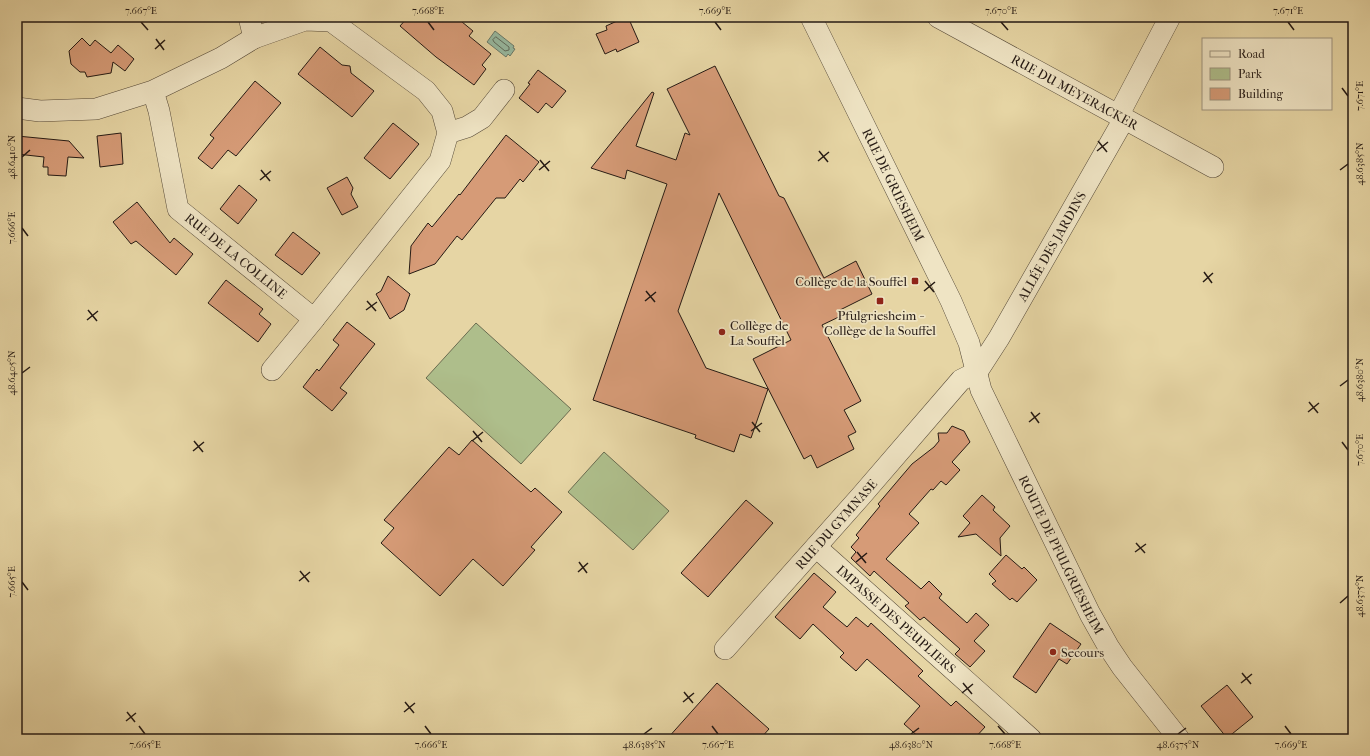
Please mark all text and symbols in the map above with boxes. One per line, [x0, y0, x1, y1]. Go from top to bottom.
text: 7.667°E [125, 5, 157, 17]
text: 7.668°E [412, 5, 444, 17]
text: 7.669°E [699, 5, 731, 17]
text: 7.670°E [985, 5, 1017, 17]
text: 7.671°E [1273, 5, 1303, 17]
legend [1202, 38, 1332, 110]
text: Road [1238, 47, 1265, 61]
street label: RUE DU MEYERACKER [1009, 51, 1142, 133]
text: Park [1238, 67, 1263, 81]
text: 7.671°E [1354, 81, 1366, 111]
text: Building [1238, 87, 1283, 101]
street label: RUE DE GRIESHEIM [860, 126, 928, 244]
text: 48.6410°N [6, 134, 18, 179]
text: 48.6385°N [1354, 142, 1366, 185]
street label: ALLÉE DES JARDINS [1014, 188, 1089, 305]
street label: RUE DE LA COLLINE [182, 210, 290, 302]
text: 7.666°E [6, 212, 18, 244]
place label: Collège de la Souffel [795, 274, 907, 289]
marker: Collège de la Souffel [910, 276, 920, 286]
marker: Pfulgriesheim - Collège de la Souffel [875, 296, 885, 306]
place label: Pfulgriesheim - Collège de la Souffel [824, 308, 936, 338]
place label: Collège de La Souffel [730, 318, 789, 348]
marker: Collège de La Souffel [717, 327, 727, 337]
text: 48.6405°N [6, 350, 18, 396]
text: 48.6380°N [1354, 358, 1366, 402]
text: 7.670°E [1354, 434, 1366, 466]
street label: ROUTE DE PFULGRIESHEIM [1016, 472, 1107, 637]
street label: RUE DU GYMNASE [792, 476, 880, 572]
street label: IMPASSE DES PEUPLIERS [834, 562, 959, 676]
text: 7.665°E [6, 566, 18, 598]
text: 48.6375°N [1354, 574, 1366, 617]
place label: Secours [1061, 645, 1104, 660]
marker: Secours [1048, 647, 1058, 657]
text: 7.665°E [129, 739, 161, 751]
text: 7.666°E [415, 739, 447, 751]
text: 48.6385°N [623, 739, 666, 751]
text: 7.667°E [702, 739, 734, 751]
text: 48.6380°N [889, 739, 933, 751]
text: 7.668°E [989, 739, 1021, 751]
text: 48.6375°N [1157, 739, 1200, 751]
text: 7.669°E [1275, 739, 1307, 751]

